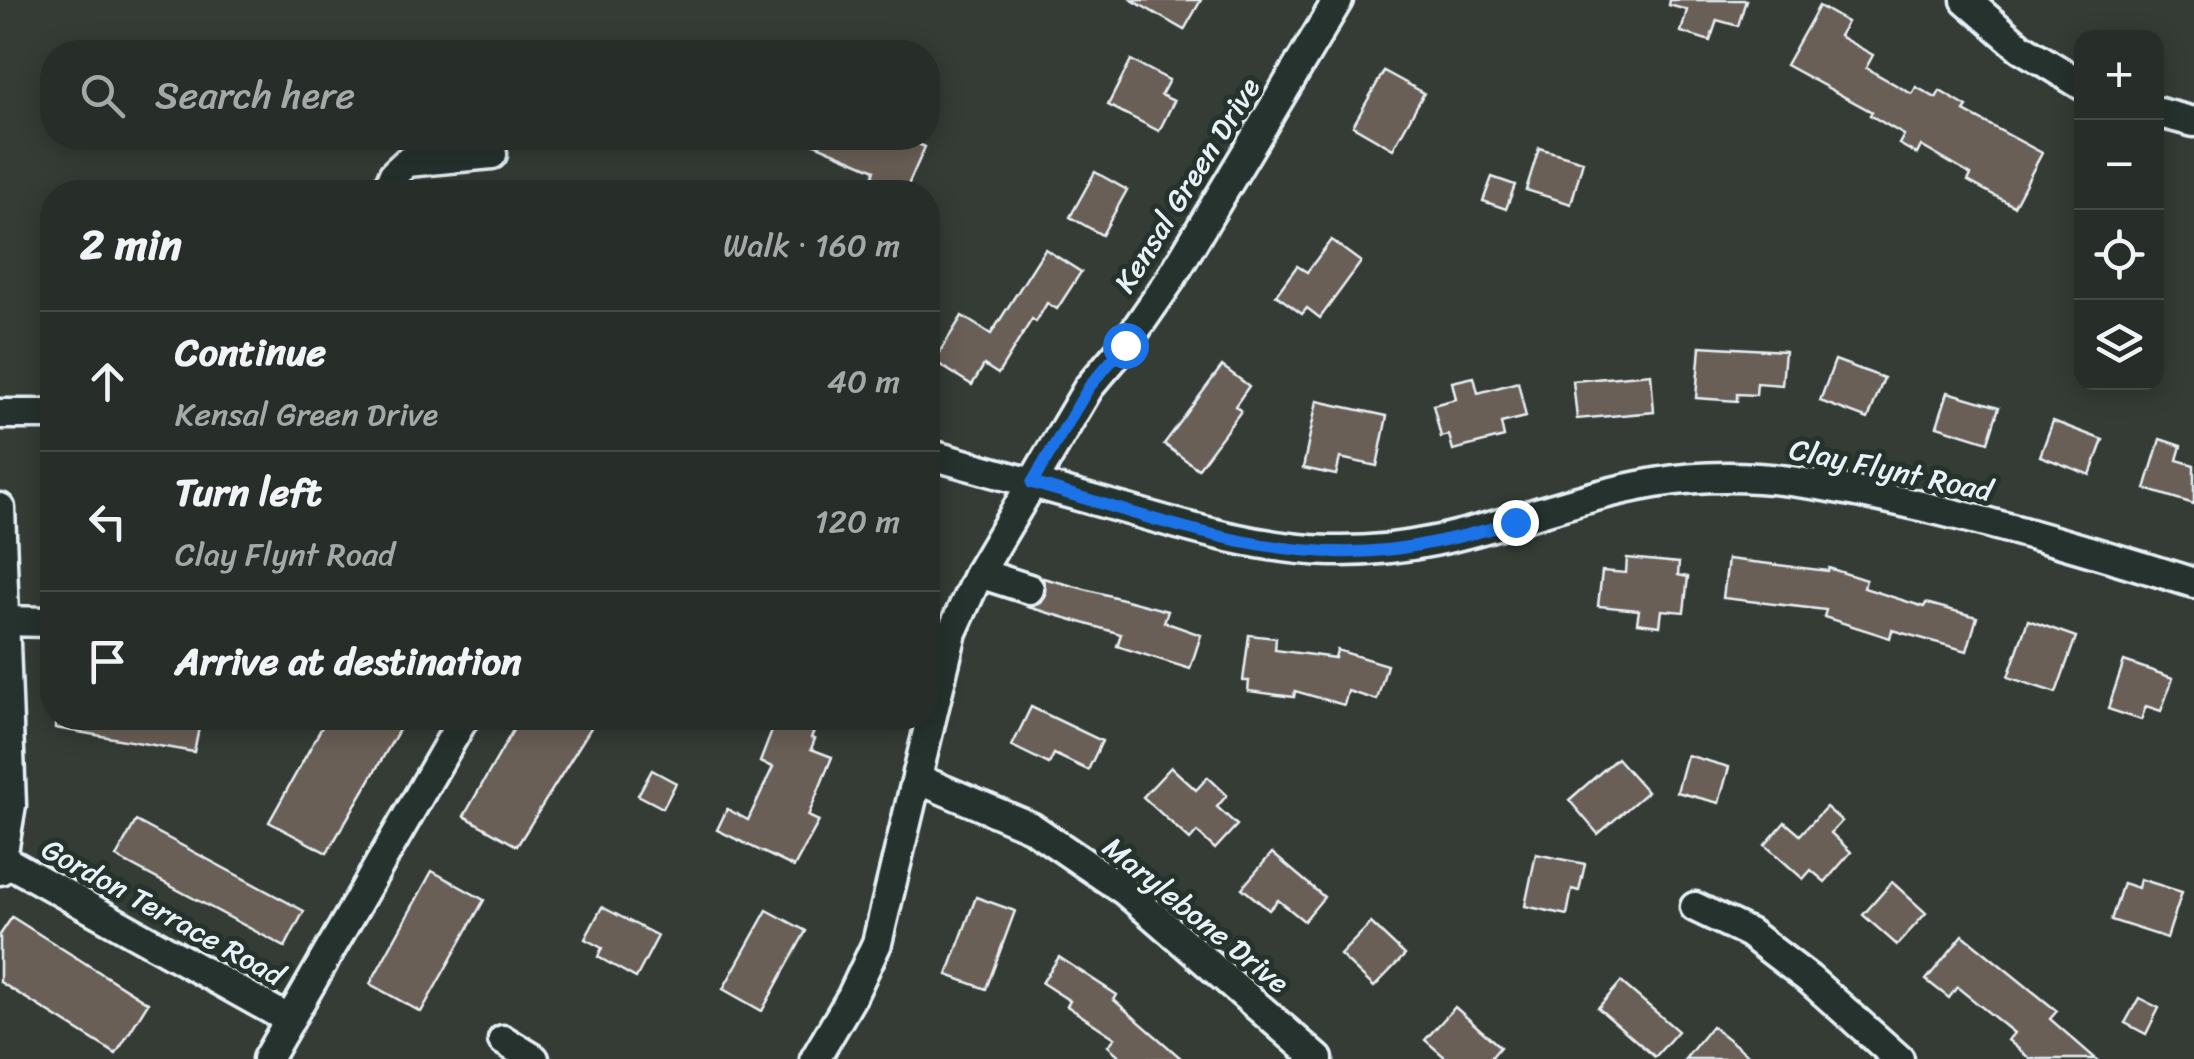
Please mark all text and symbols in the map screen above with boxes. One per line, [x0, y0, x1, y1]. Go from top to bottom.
map controls [2074, 30, 2164, 390]
button: + [2074, 30, 2164, 120]
search box [40, 40, 940, 150]
text: Search here [155, 62, 355, 129]
street label: Kensal Green Drive [1099, 66, 1275, 304]
icon: search [75, 68, 130, 123]
button: − [2074, 120, 2164, 210]
text: 2 min [80, 208, 182, 282]
button: locate [2074, 210, 2164, 300]
text: Walk · 160 m [723, 217, 900, 274]
button: layers [2074, 300, 2164, 390]
text: Continue [175, 319, 326, 386]
route start [1103, 323, 1149, 369]
text: 40 m [827, 353, 900, 410]
icon: ahead [80, 354, 135, 409]
text: Kensal Green Drive [175, 386, 438, 443]
street label: Clay Flynt Road [1785, 422, 2000, 518]
text: Turn left [175, 459, 321, 526]
text: 120 m [815, 493, 900, 550]
icon: left [80, 494, 135, 549]
route end [1493, 500, 1539, 546]
text: Clay Flynt Road [175, 526, 395, 583]
text: Arrive at destination [175, 628, 522, 695]
icon: arrive [80, 634, 135, 689]
street label: Marylebone Drive [1090, 822, 1302, 1008]
street label: Gordon Terrace Road [31, 823, 297, 1003]

